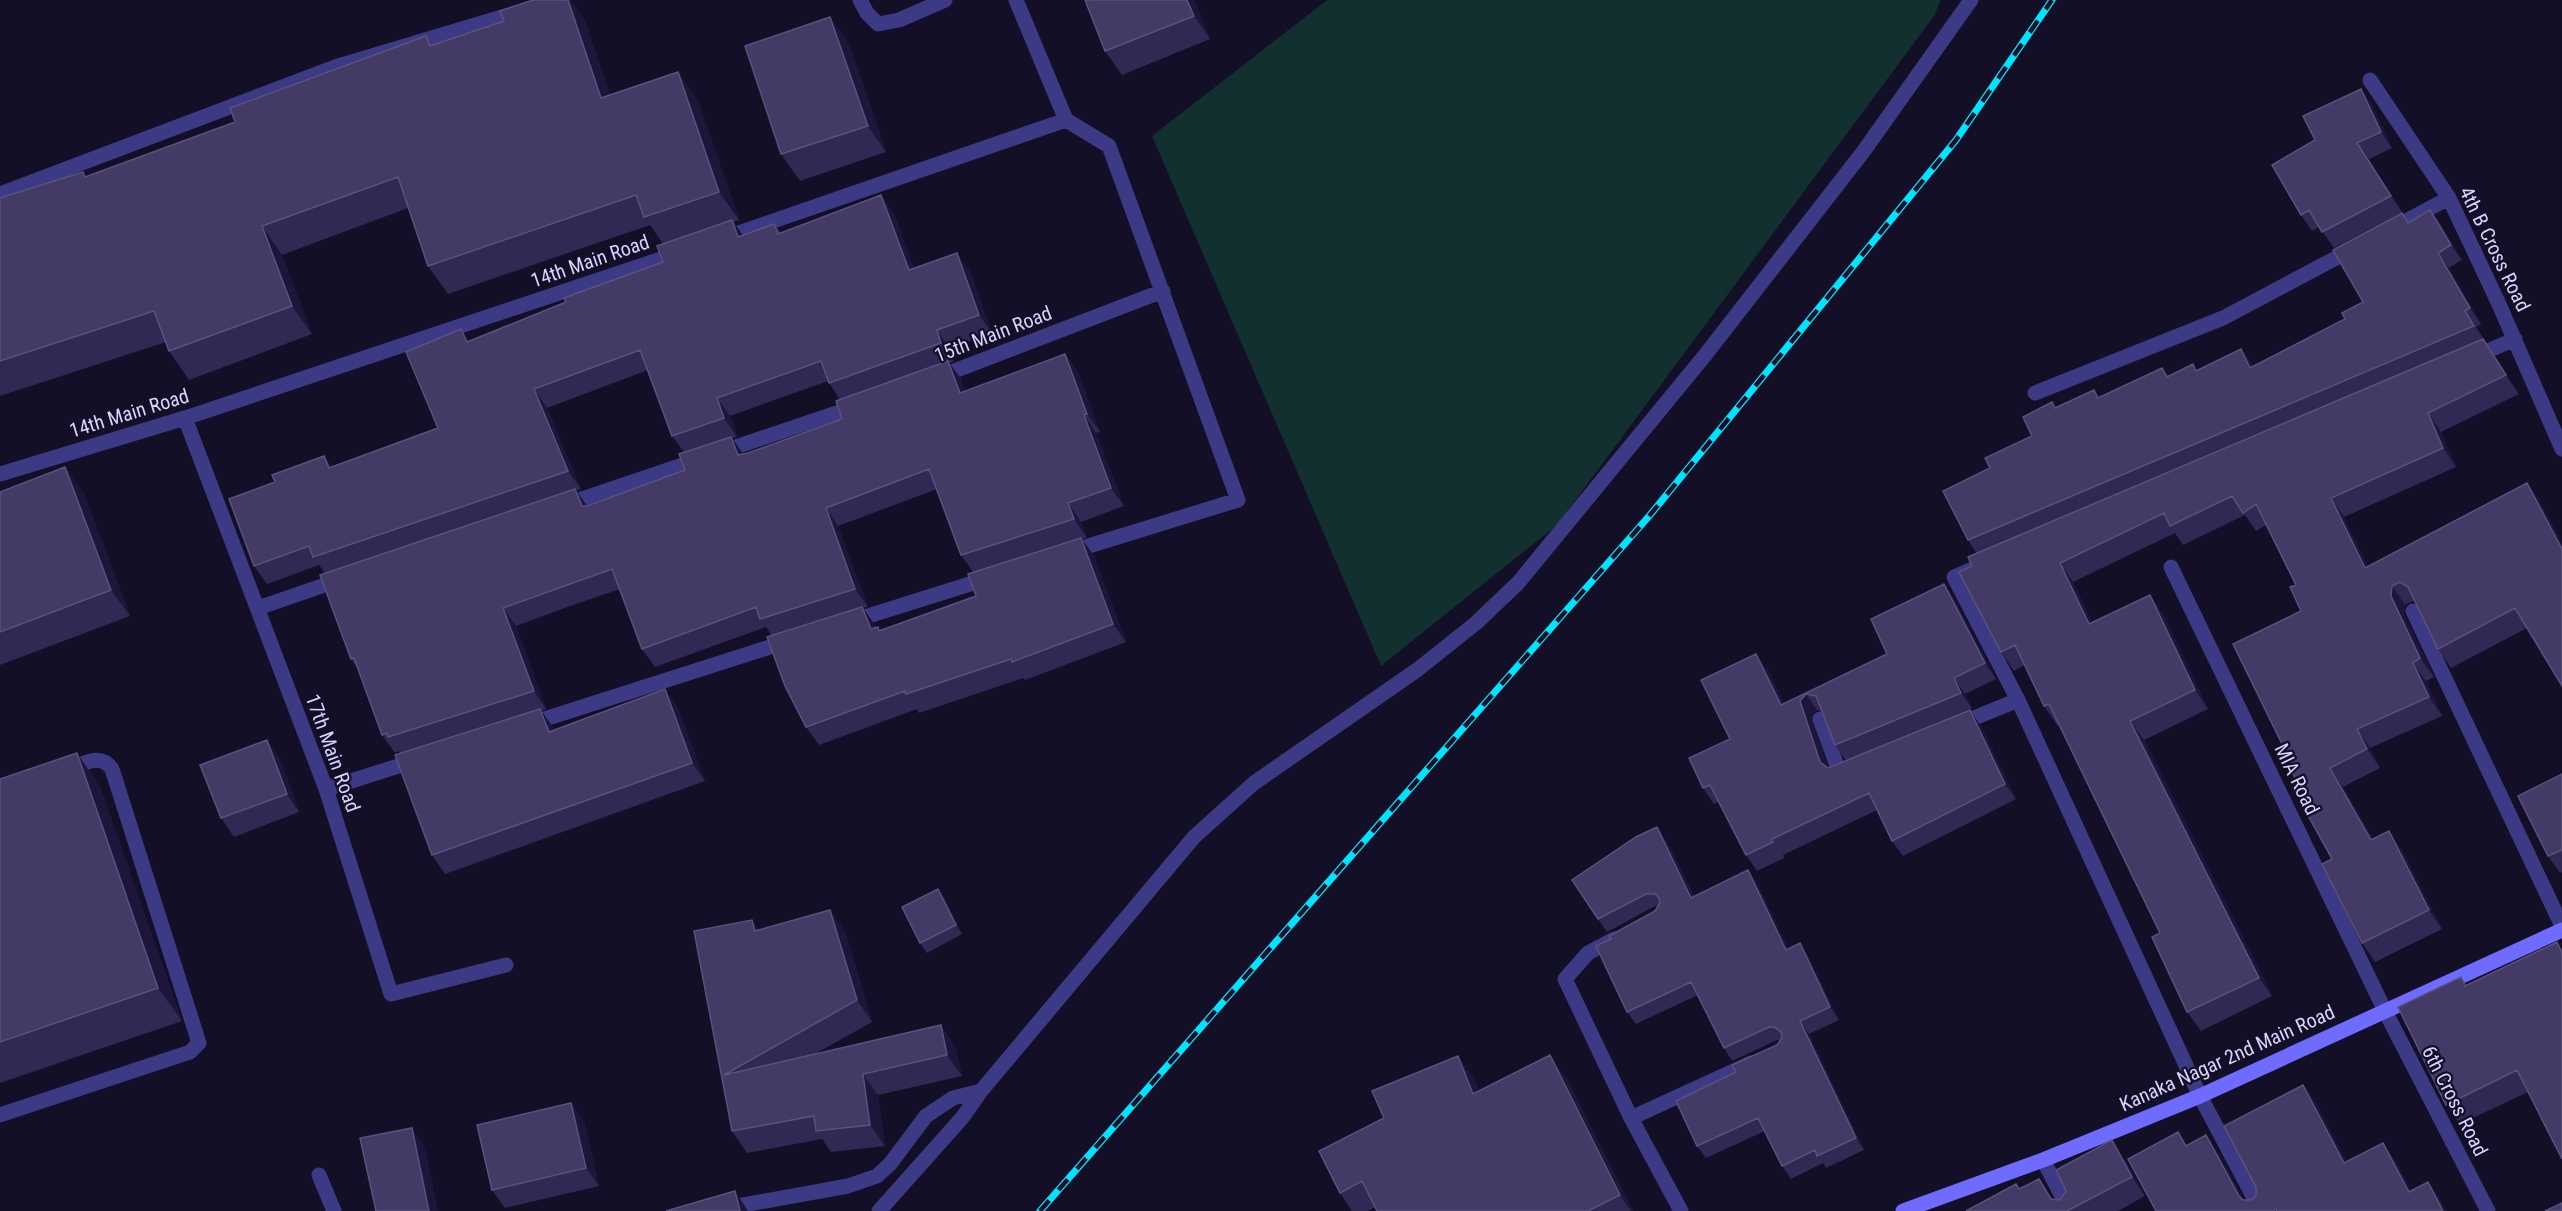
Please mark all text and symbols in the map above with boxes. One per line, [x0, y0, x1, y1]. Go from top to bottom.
street label: 4th B Cross Road [2454, 183, 2536, 315]
street label: 14th Main Road [528, 230, 652, 292]
street label: 15th Main Road [931, 301, 1055, 367]
street label: 14th Main Road [66, 383, 192, 443]
street label: 17th Main Road [301, 691, 365, 815]
street label: MIA Road [2269, 739, 2325, 819]
street label: Kanaka Nagar 2nd Main Road [2116, 1000, 2338, 1116]
street label: 6th Cross Road [2417, 1042, 2493, 1160]

